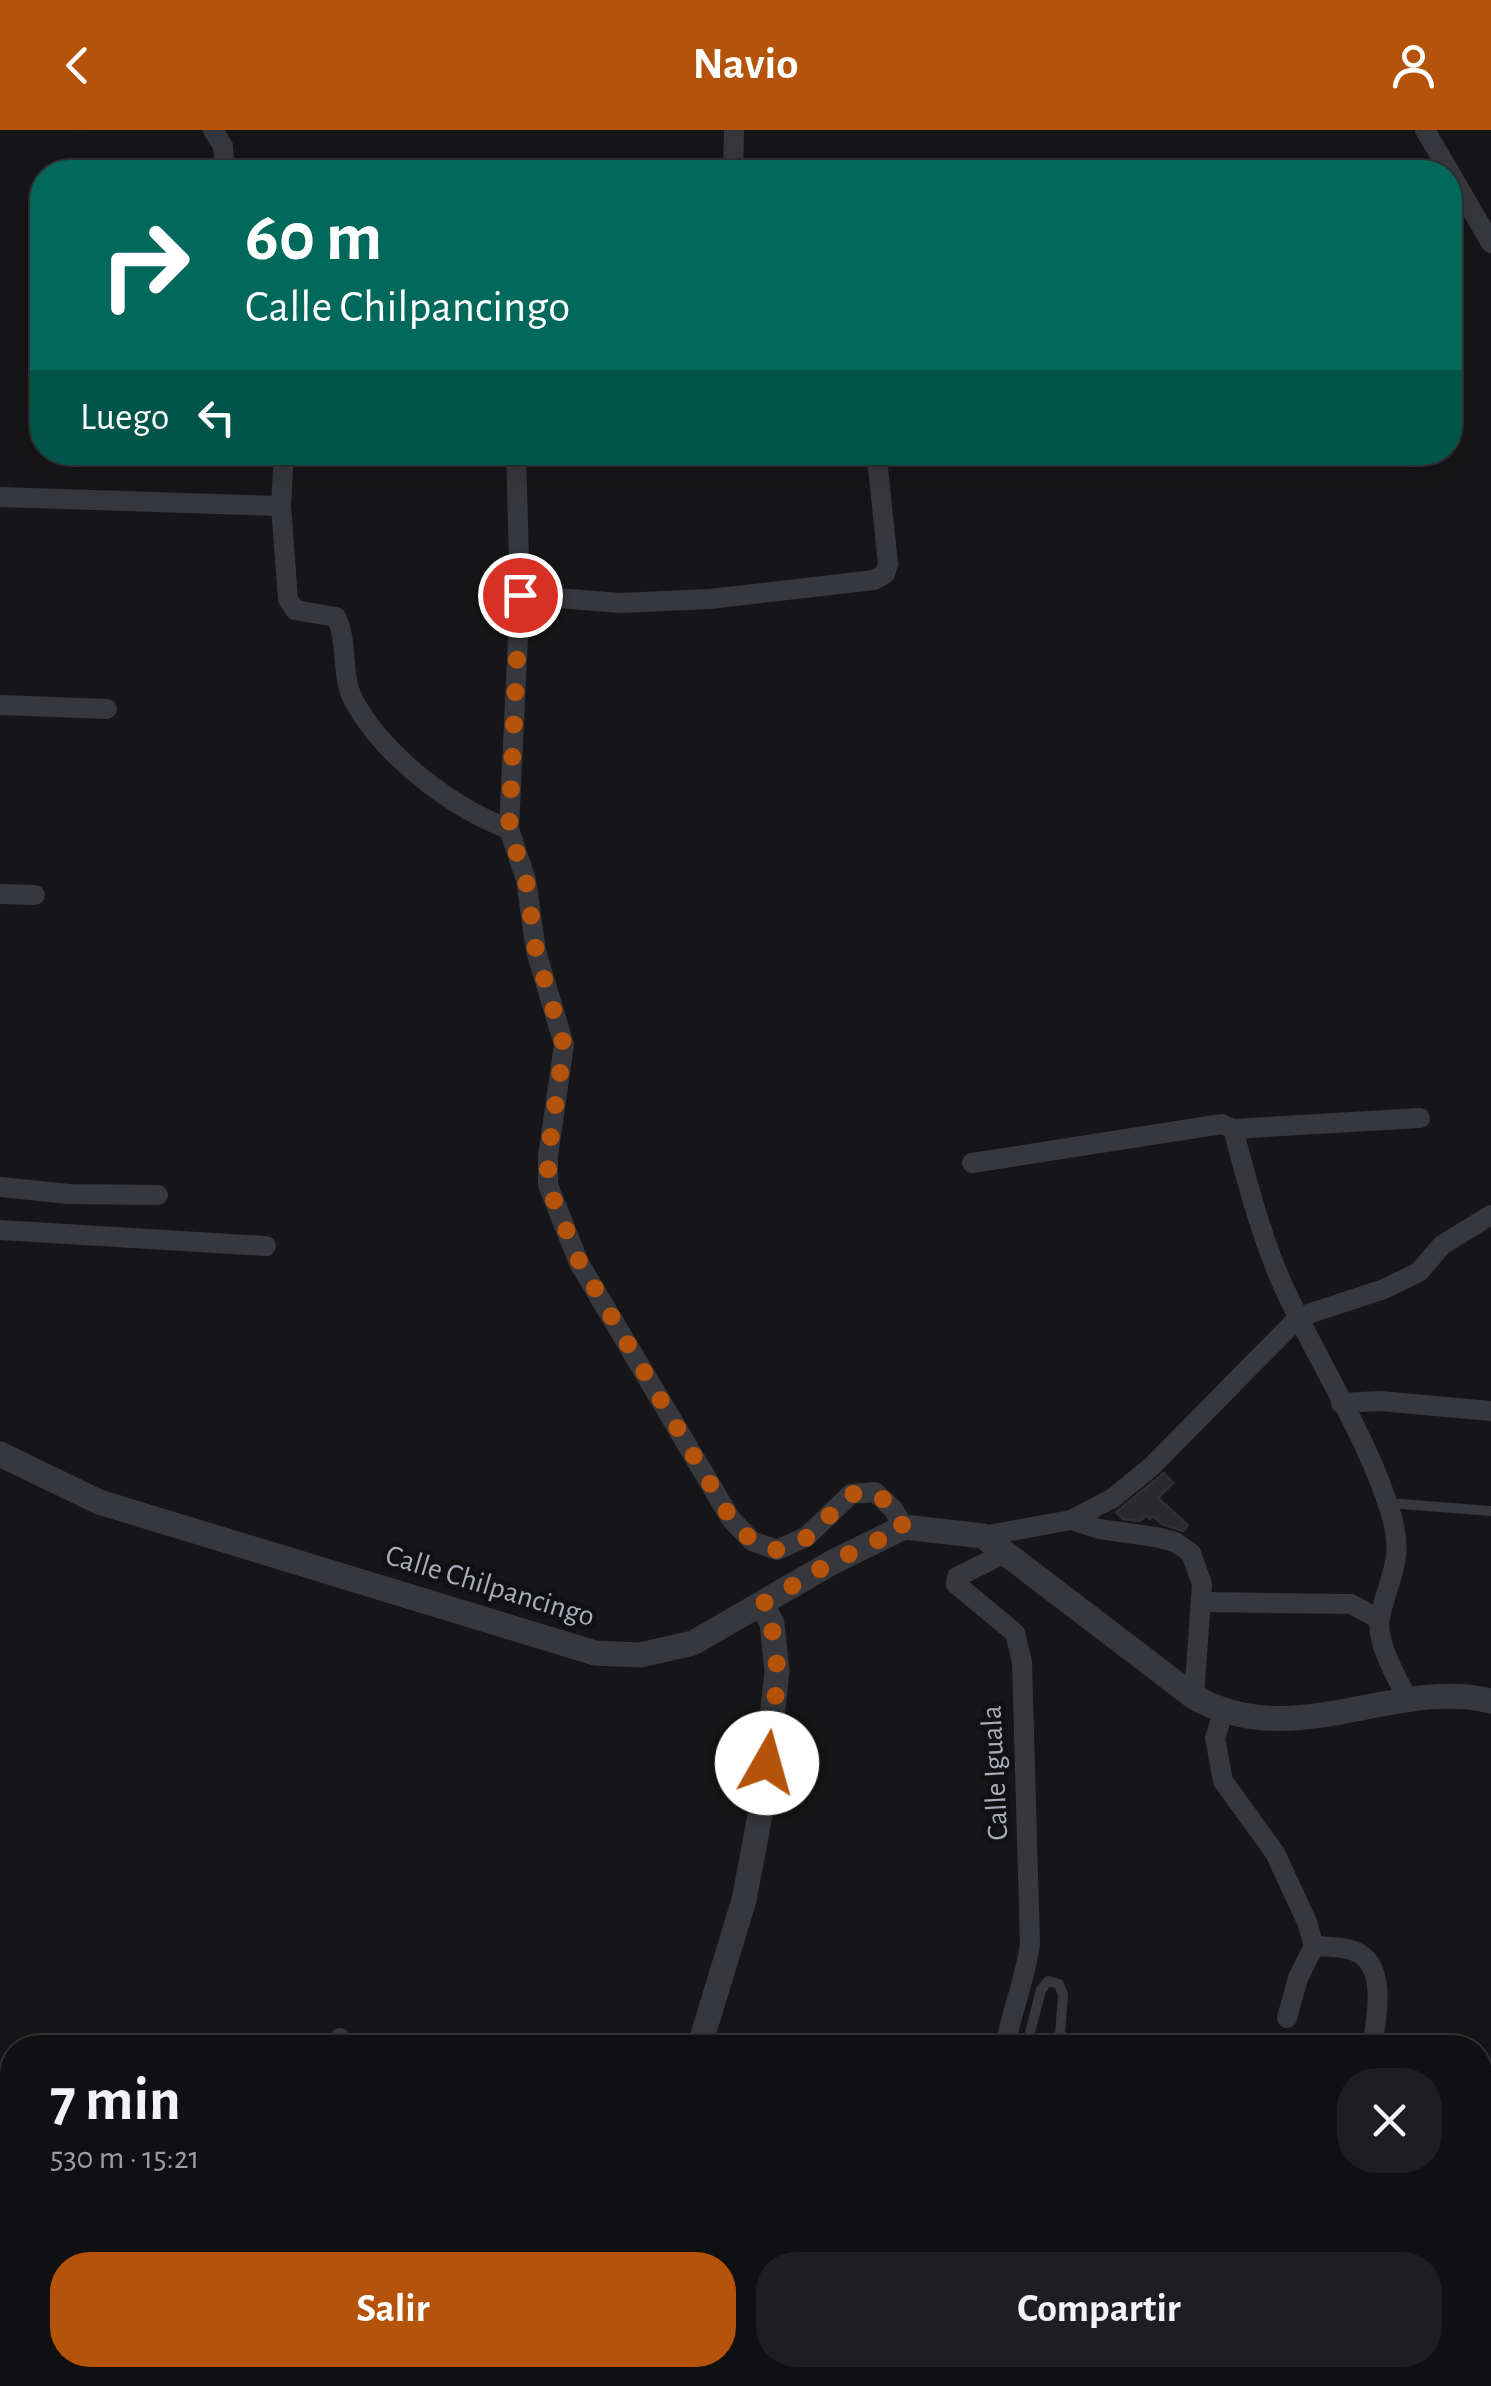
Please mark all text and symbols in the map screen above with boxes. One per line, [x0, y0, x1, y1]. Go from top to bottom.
icon: back [50, 38, 105, 93]
icon: person [1386, 38, 1441, 93]
text: Navio [693, 42, 798, 87]
icon: right [80, 200, 210, 330]
text: 60 m [245, 203, 382, 273]
text: Calle Chilpancingo [245, 285, 570, 330]
icon: left [189, 390, 244, 445]
text: Luego [80, 399, 169, 437]
pin [478, 553, 563, 638]
icon: arrive [493, 568, 548, 623]
street label: Calle Chilpancingo [382, 1540, 598, 1632]
street label: Calle Iguala [976, 1705, 1014, 1841]
position arrow [715, 1711, 819, 1815]
button: close [1337, 2068, 1442, 2173]
text: 7 min [50, 2071, 181, 2131]
text: 530 m · 15:21 [50, 2142, 200, 2174]
button: Salir [50, 2252, 736, 2367]
button: Compartir [756, 2252, 1442, 2367]

